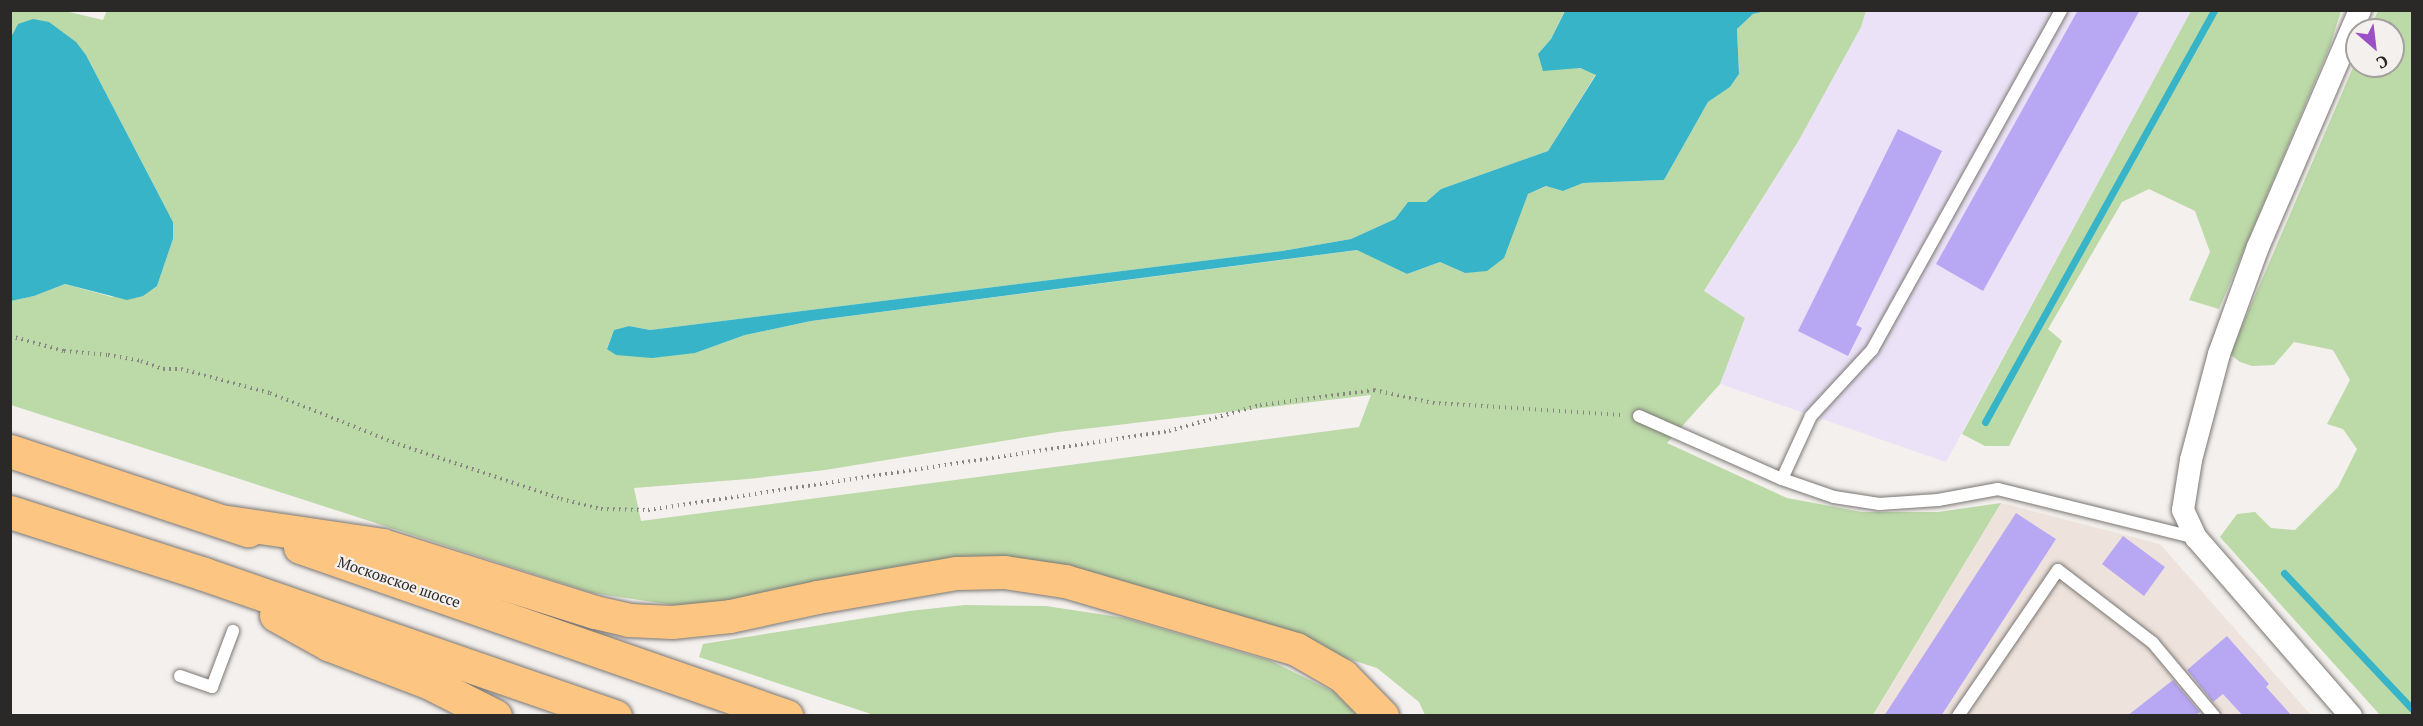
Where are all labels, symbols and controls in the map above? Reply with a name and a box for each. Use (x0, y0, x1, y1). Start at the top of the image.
north arrow (2345, 18, 2405, 78)
text: С (2373, 50, 2392, 74)
street label: Московское шоссе (335, 553, 463, 611)

